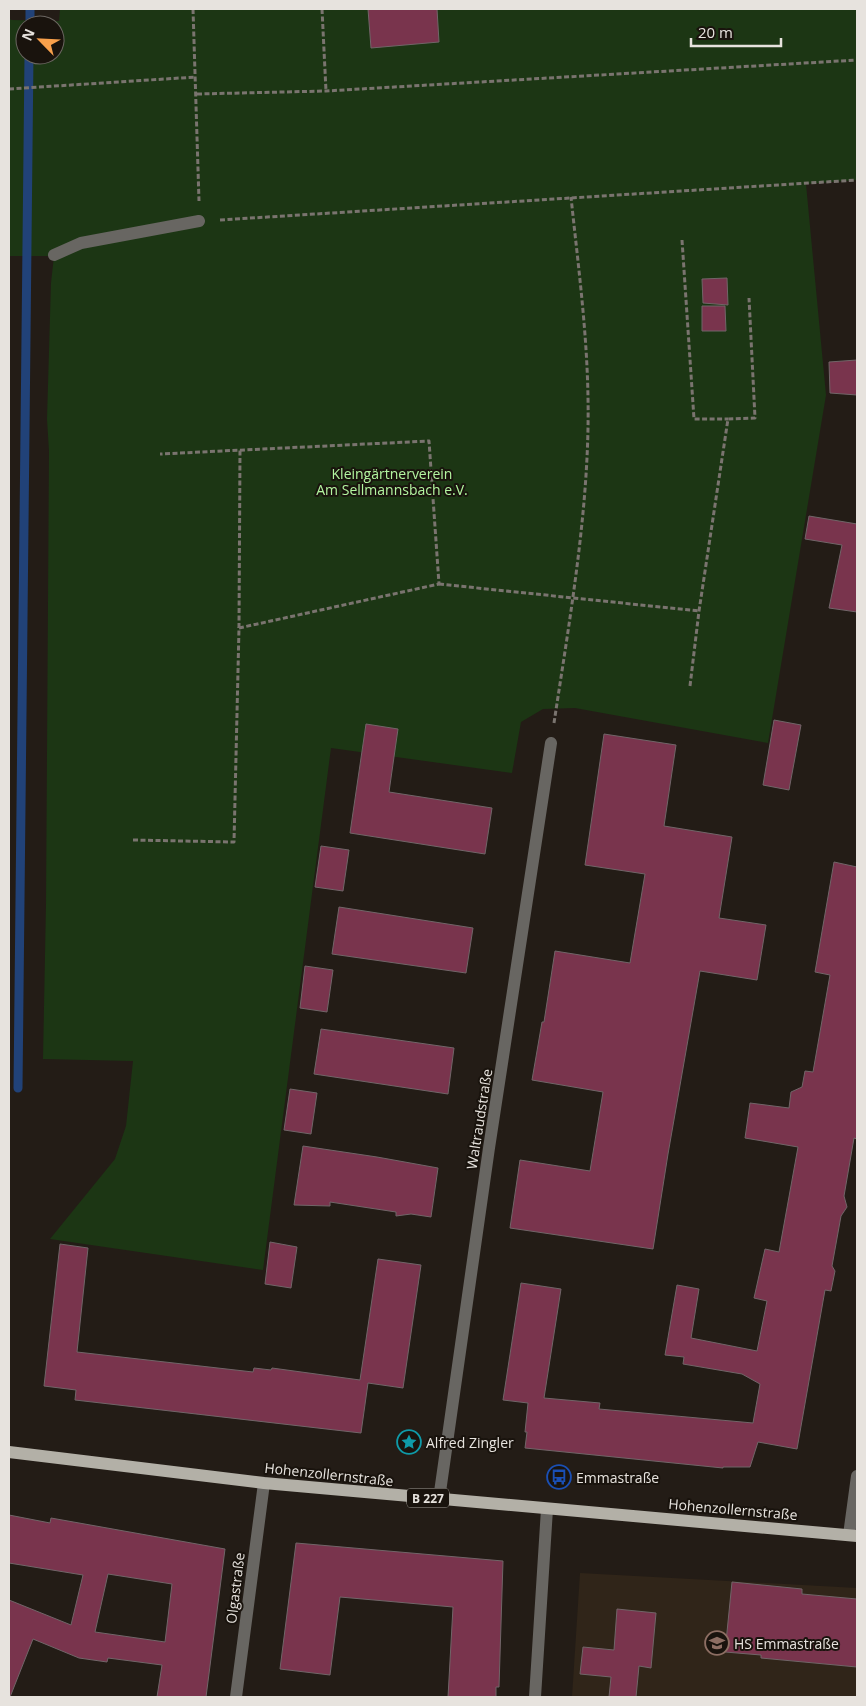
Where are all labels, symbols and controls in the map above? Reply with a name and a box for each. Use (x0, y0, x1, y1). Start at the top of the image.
north arrow (15, 15, 65, 65)
scale bar (691, 15, 781, 47)
text: 20 m (698, 22, 733, 42)
text: N (17, 25, 39, 44)
park label: Kleingärtnerverein Am Sellmannsbach e.V. (316, 464, 468, 499)
street label: Waltraudstraße (462, 1067, 496, 1171)
place icon: Alfred Zingler (396, 1429, 422, 1455)
place label: Alfred Zingler (426, 1433, 514, 1452)
street label: Hohenzollernstraße (263, 1458, 395, 1490)
bus stop icon: Emmastraße (546, 1464, 572, 1490)
place label: Emmastraße (576, 1468, 659, 1487)
road number: B 227 (407, 1489, 449, 1508)
street label: Hohenzollernstraße (668, 1494, 799, 1524)
street label: Olgastraße (221, 1551, 249, 1625)
school or university icon: HS Emmastraße (704, 1630, 730, 1656)
place label: HS Emmastraße (734, 1634, 839, 1653)

